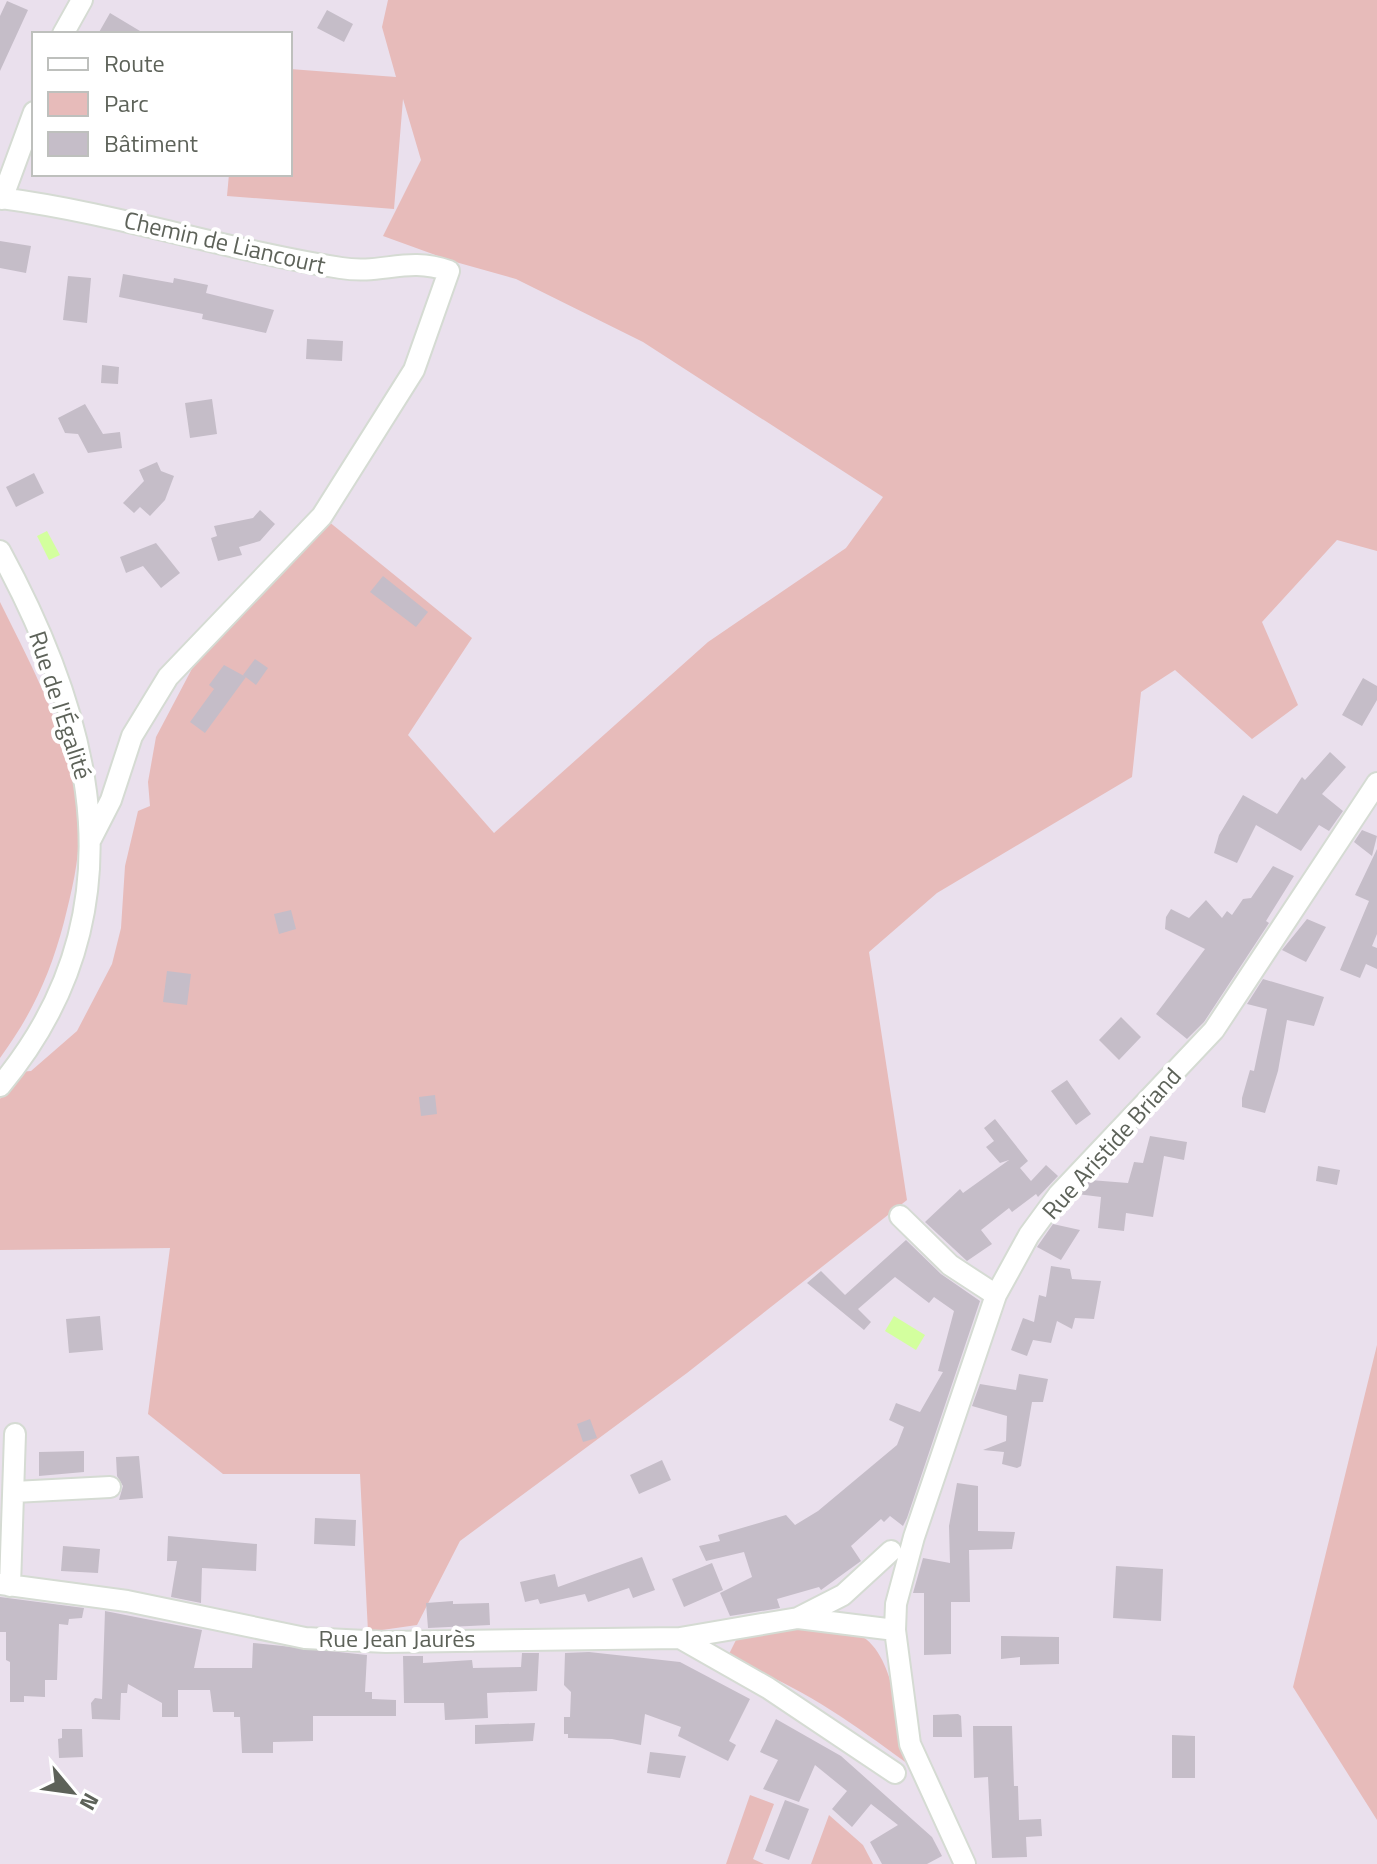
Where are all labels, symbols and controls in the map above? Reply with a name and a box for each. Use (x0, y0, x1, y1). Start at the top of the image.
legend (32, 32, 292, 176)
text: Route (104, 45, 165, 81)
text: Parc (104, 85, 149, 121)
text: Bâtiment (104, 125, 198, 161)
street label: Chemin de Liancourt (121, 201, 330, 283)
street label: Rue de l'Égalité (20, 626, 102, 784)
street label: Rue Aristide Briand (1033, 1059, 1189, 1227)
street label: Rue Jean Jaurès (318, 1620, 476, 1656)
north arrow (32, 1752, 112, 1832)
text: N (71, 1787, 108, 1817)

